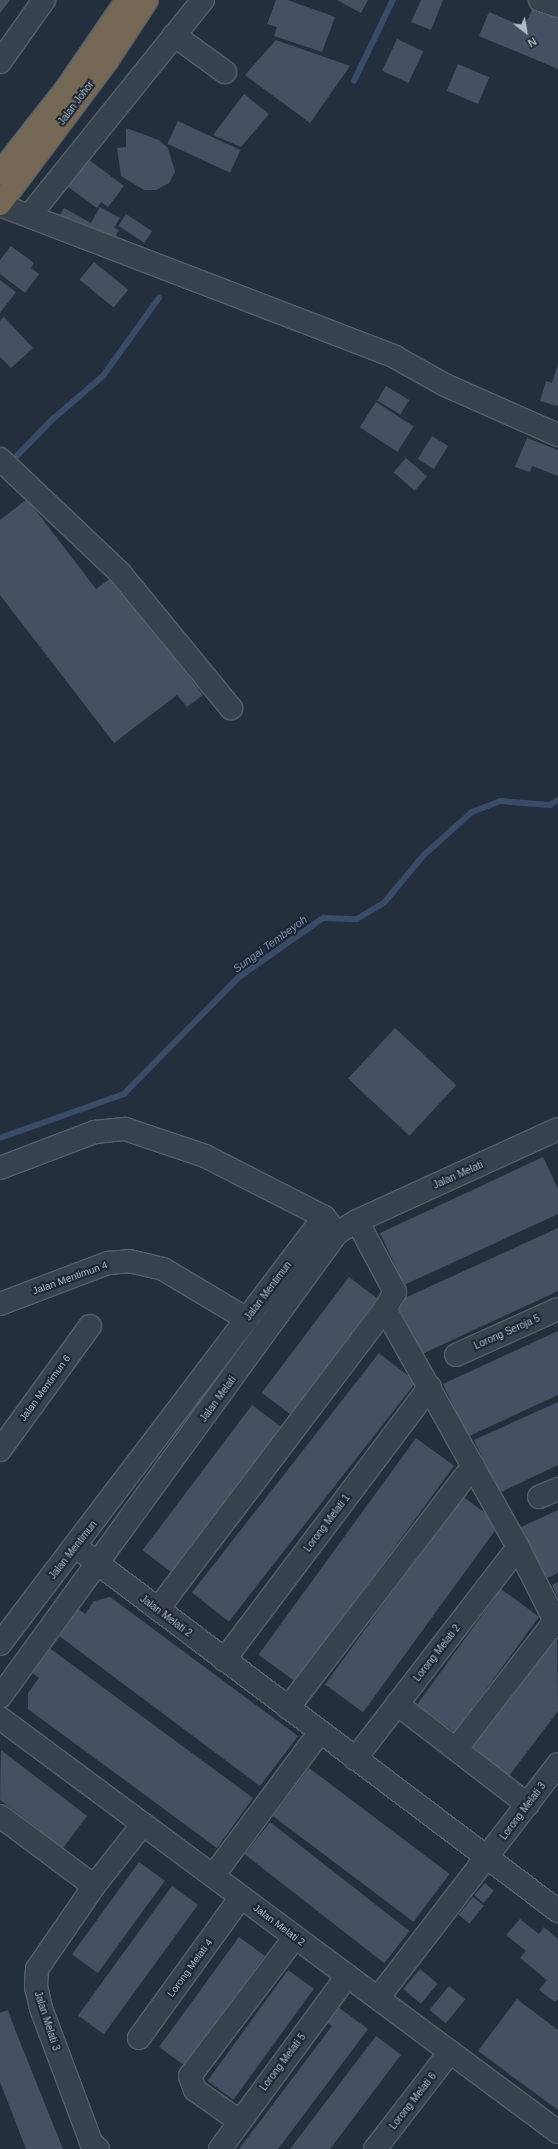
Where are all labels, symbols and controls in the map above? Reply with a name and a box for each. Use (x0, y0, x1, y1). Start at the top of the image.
north arrow (506, 12, 546, 52)
text: N (526, 35, 539, 49)
street label: Jalan Johor (56, 79, 96, 127)
water label: Sungai Tembeyoh (230, 913, 310, 975)
street label: Jalan Melati (431, 1159, 485, 1191)
street label: Jalan Mentimun 4 (31, 1259, 109, 1297)
street label: Jalan Mentimun (242, 1259, 294, 1323)
street label: Lorong Seroja 5 (472, 1312, 542, 1352)
street label: Jalan Mentimun 6 (17, 1353, 73, 1423)
street label: Jalan Melati (197, 1374, 239, 1424)
street label: Lorong Melati 1 (301, 1492, 353, 1554)
street label: Jalan Mentimun (47, 1518, 99, 1582)
street label: Jalan Melati 2 (138, 1593, 194, 1639)
street label: Lorong Melati 2 (411, 1622, 463, 1684)
street label: Lorong Melati 3 (497, 1780, 549, 1842)
street label: Jalan Melati 2 (251, 1902, 307, 1948)
street label: Lorong Melati 4 (165, 1937, 215, 1999)
street label: Jalan Melati 3 (32, 1990, 62, 2052)
street label: Lorong Melati 5 (257, 2031, 309, 2093)
street label: Lorong Melati 6 (387, 2070, 439, 2132)

